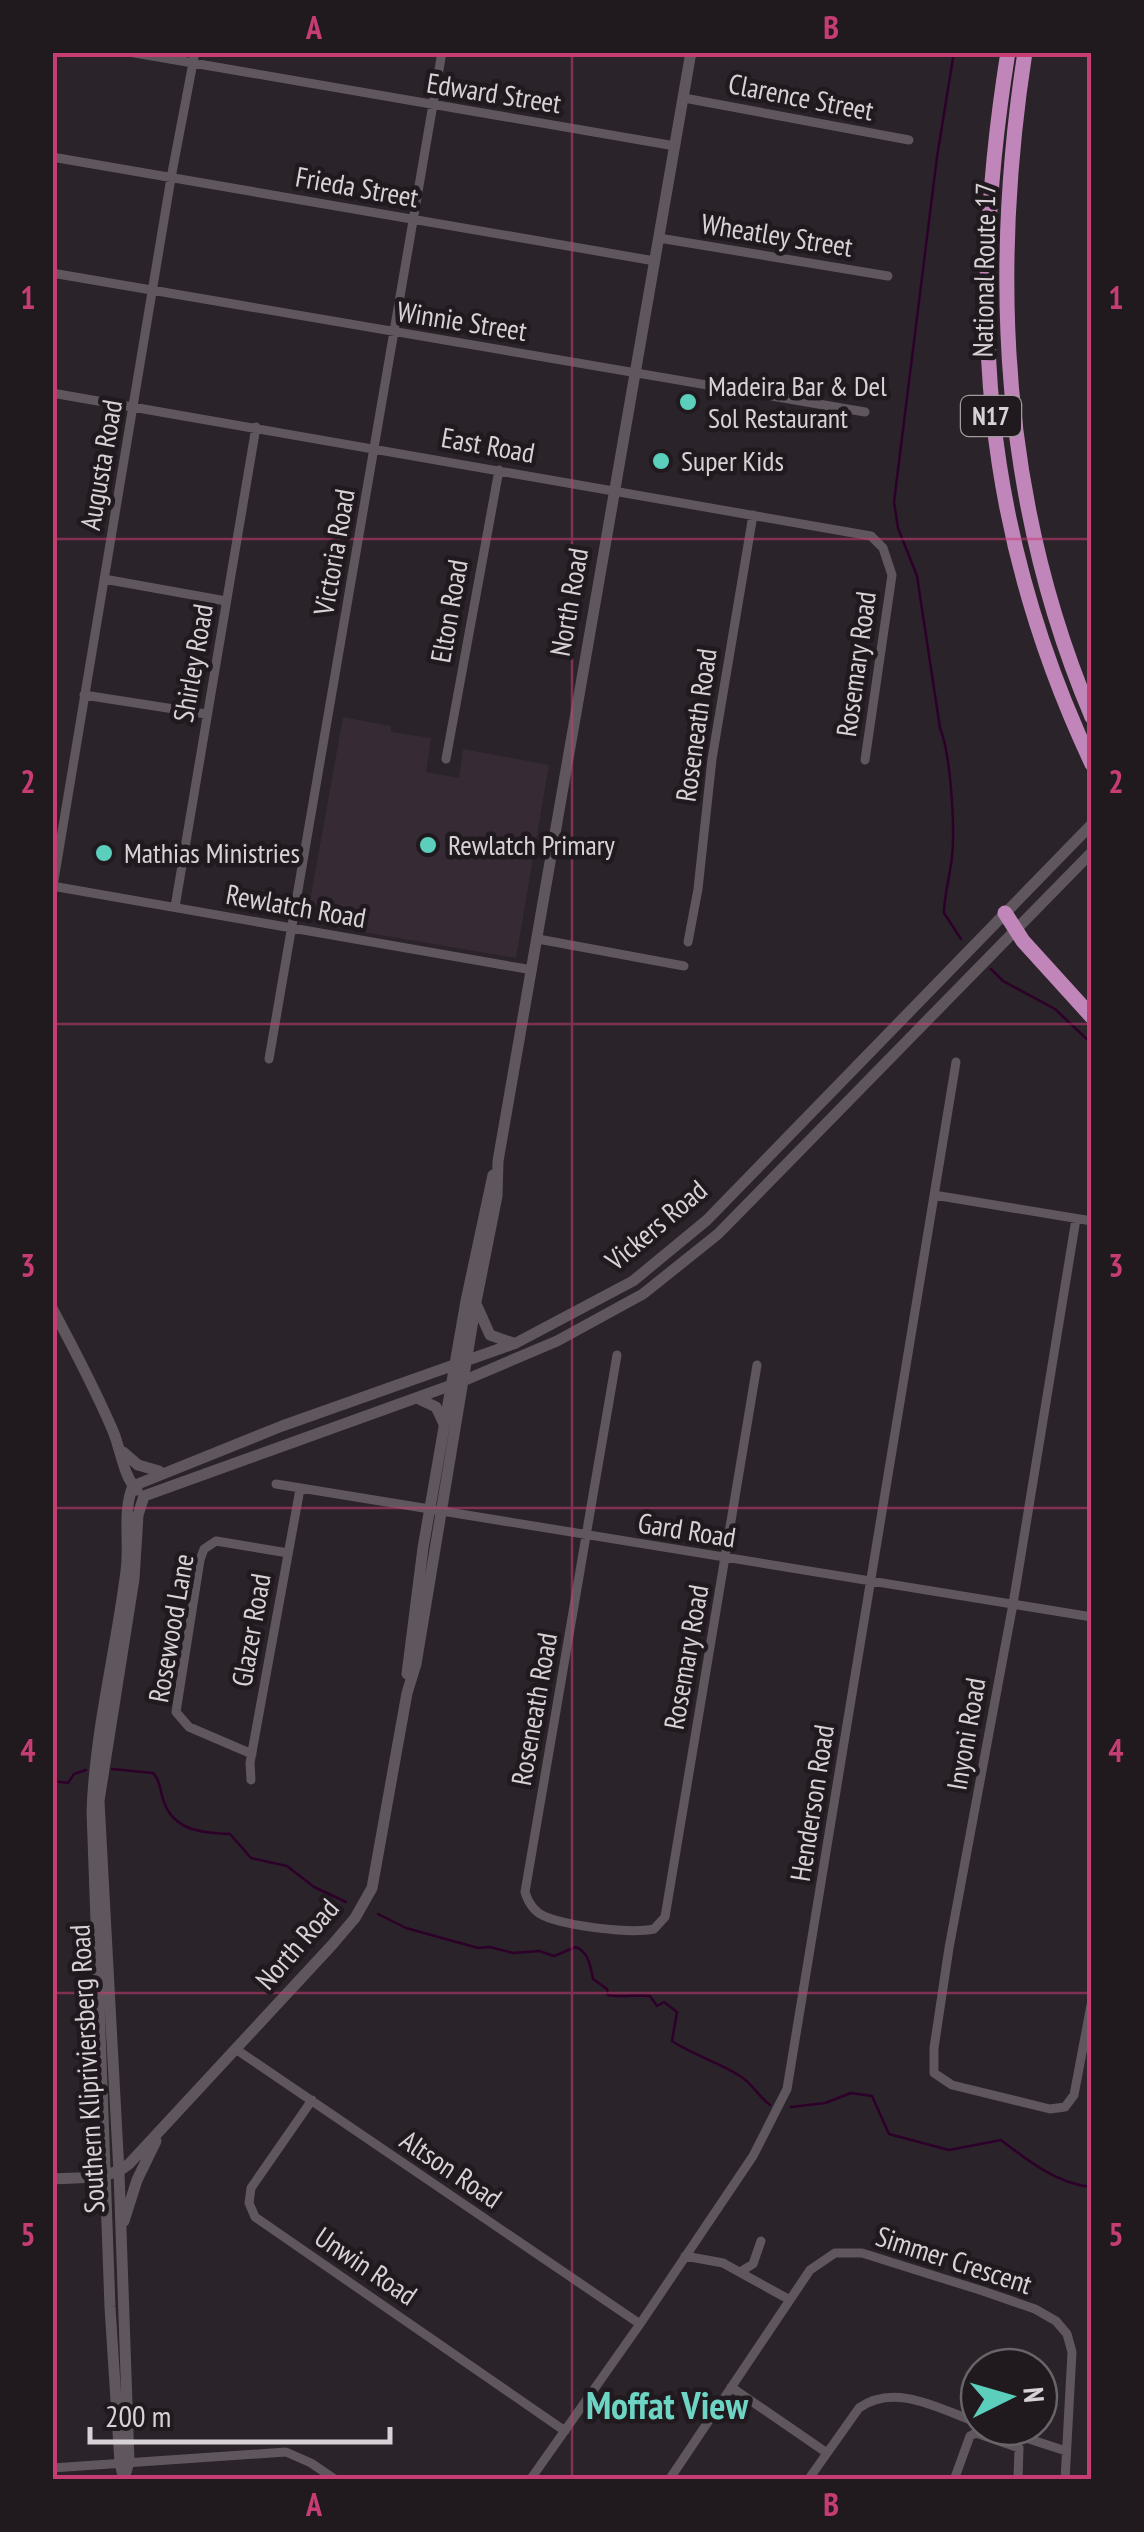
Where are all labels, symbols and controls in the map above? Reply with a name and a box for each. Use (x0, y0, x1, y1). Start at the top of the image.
text: A (305, 6, 323, 48)
text: B (823, 6, 839, 48)
street label: Edward Street (424, 64, 564, 121)
street label: Clarence Street (725, 64, 877, 129)
street label: Frieda Street (293, 158, 422, 216)
street label: National Route 17 (963, 182, 1004, 358)
street label: Wheatley Street (699, 204, 856, 265)
text: 1 (20, 276, 36, 318)
text: 1 (1108, 276, 1124, 318)
street label: Winnie Street (394, 292, 530, 349)
place label: Madeira Bar & Del Sol Restaurant (708, 367, 887, 436)
marker: Madeira Bar & Del Sol Restaurant (677, 391, 699, 413)
road number: N17 (961, 396, 1021, 436)
street label: Augusta Road (71, 397, 130, 533)
street label: East Road (439, 418, 538, 471)
place label: Super Kids (681, 442, 784, 479)
marker: Super Kids (650, 450, 672, 472)
street label: Victoria Road (304, 486, 363, 619)
street label: North Road (541, 545, 596, 659)
street label: Elton Road (421, 556, 476, 665)
street label: Rosemary Road (827, 589, 884, 739)
street label: Shirley Road (164, 601, 221, 725)
street label: Roseneath Road (666, 646, 725, 804)
text: 2 (20, 760, 36, 802)
text: 2 (1108, 760, 1124, 802)
place label: Rewlatch Primary (448, 826, 615, 863)
place label: Mathias Ministries (124, 834, 300, 871)
marker: Rewlatch Primary (417, 834, 439, 856)
marker: Mathias Ministries (93, 842, 115, 864)
street label: Rewlatch Road (223, 875, 369, 936)
street label: Vickers Road (596, 1171, 714, 1279)
text: 3 (20, 1244, 36, 1286)
text: 3 (1108, 1244, 1124, 1286)
street label: Gard Road (636, 1504, 739, 1555)
street label: Rosewood Lane (139, 1551, 202, 1705)
street label: Glazer Road (222, 1570, 279, 1689)
street label: Rosemary Road (655, 1582, 716, 1732)
street label: Roseneath Road (502, 1630, 565, 1788)
street label: Inyoni Road (937, 1675, 994, 1793)
street label: Henderson Road (781, 1722, 842, 1884)
text: 4 (20, 1729, 36, 1771)
text: 4 (1108, 1729, 1124, 1771)
street label: North Road (247, 1890, 346, 1997)
street label: Southern Klipriviersberg Road (60, 1924, 113, 2214)
street label: Altson Road (393, 2121, 509, 2216)
text: 5 (20, 2213, 36, 2255)
text: 5 (1108, 2213, 1124, 2255)
street label: Simmer Crescent (871, 2217, 1037, 2302)
street label: Unwin Road (308, 2218, 424, 2313)
north arrow (959, 2347, 1059, 2447)
district label: Moffat View (586, 2380, 748, 2429)
scale bar (90, 2382, 390, 2444)
text: N (1015, 2386, 1053, 2404)
text: 200 m (105, 2396, 171, 2435)
text: A (305, 2483, 323, 2525)
text: B (823, 2483, 839, 2525)

